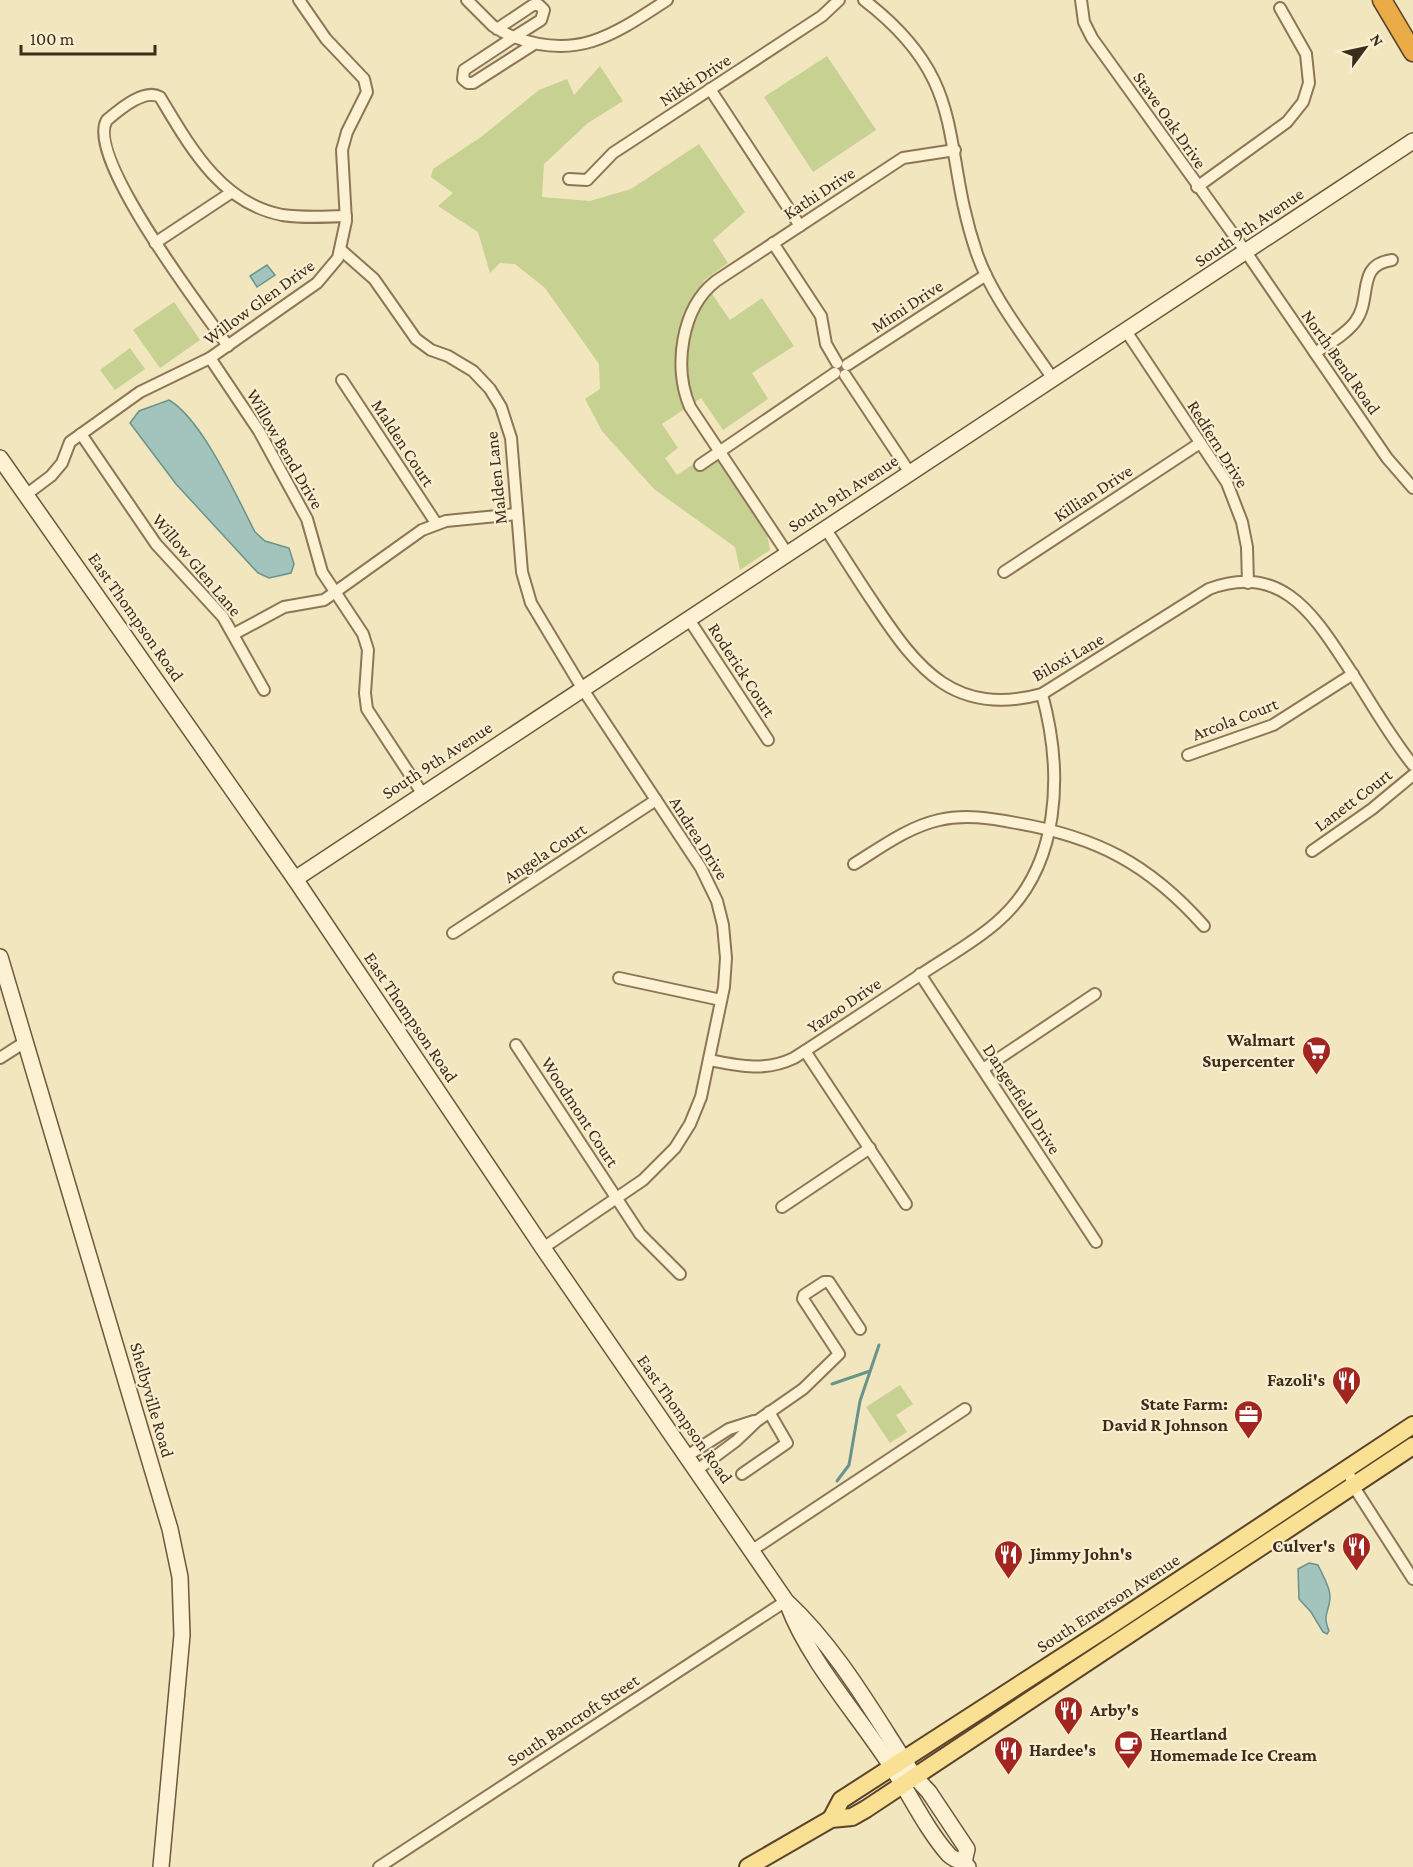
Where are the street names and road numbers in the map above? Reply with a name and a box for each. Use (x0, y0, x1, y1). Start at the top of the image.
street label: Nikki Drive (656, 50, 734, 110)
street label: Stave Oak Drive (1129, 68, 1211, 172)
street label: Kathi Drive (779, 162, 859, 224)
street label: South 9th Avenue (1191, 183, 1307, 271)
street label: Willow Glen Drive (200, 255, 318, 349)
street label: Mimi Drive (867, 275, 947, 337)
street label: North Bend Road (1298, 306, 1385, 418)
street label: Willow Bend Drive (243, 385, 328, 513)
street label: Malden Court (367, 396, 439, 491)
street label: Redfern Drive (1183, 397, 1253, 491)
street label: Malden Lane (481, 430, 511, 525)
street label: South 9th Avenue (784, 450, 902, 536)
street label: Killian Drive (1050, 460, 1136, 526)
street label: Willow Glen Lane (148, 510, 246, 620)
street label: East Thompson Road (84, 549, 188, 686)
street label: Roderick Court (704, 619, 780, 722)
street label: Biloxi Lane (1029, 628, 1107, 686)
street label: Arcola Court (1189, 693, 1282, 745)
street label: South 9th Avenue (378, 717, 496, 803)
street label: Lanett Court (1310, 764, 1396, 836)
street label: Andrea Drive (666, 793, 732, 883)
street label: Angela Court (500, 818, 591, 887)
street label: East Thompson Road (360, 948, 462, 1086)
street label: Yazoo Drive (803, 973, 885, 1037)
street label: Dangerfield Drive (979, 1040, 1065, 1158)
street label: Woodmont Court (537, 1053, 623, 1172)
street label: Shelbyville Road (126, 1340, 178, 1460)
street label: East Thompson Road (633, 1351, 737, 1488)
street label: South Emerson Avenue (1033, 1549, 1183, 1657)
street label: South Bancroft Street (503, 1669, 643, 1770)

